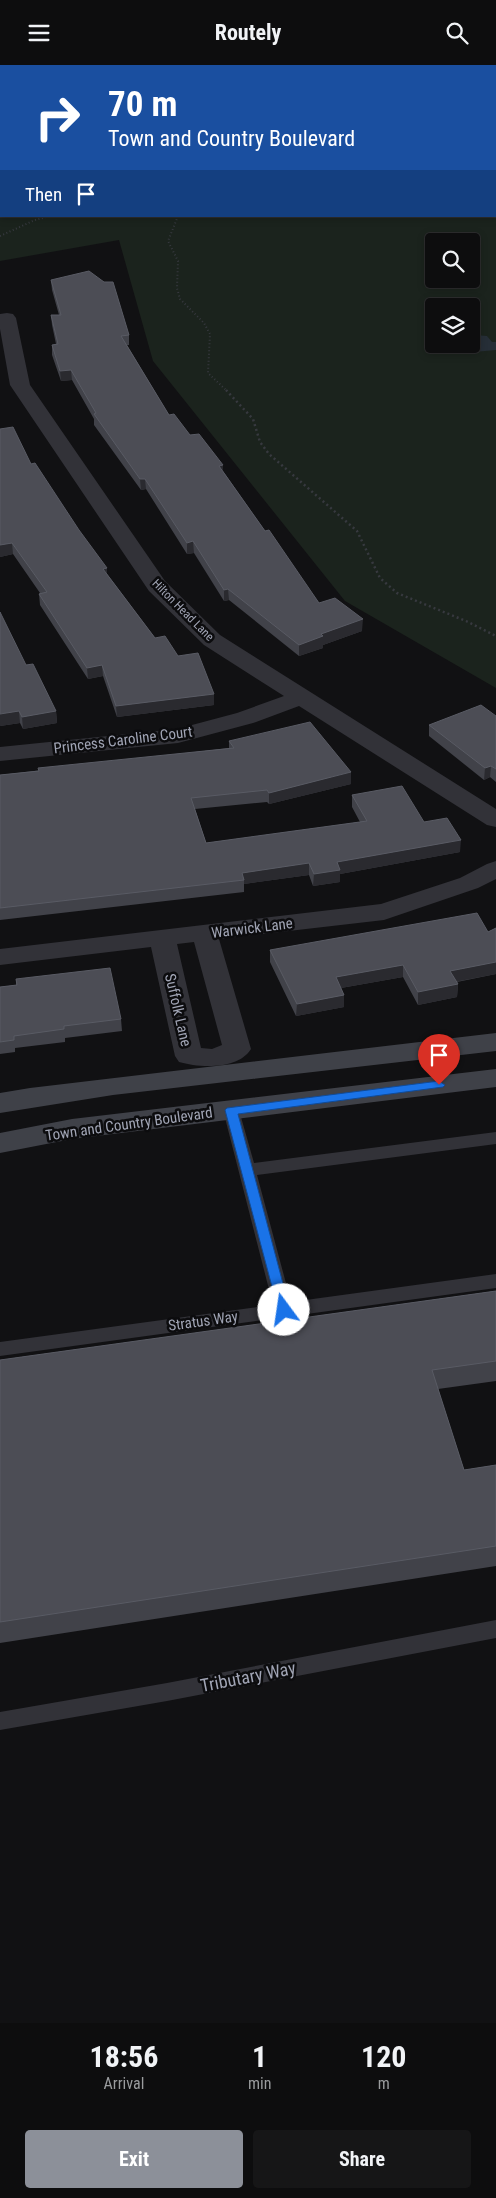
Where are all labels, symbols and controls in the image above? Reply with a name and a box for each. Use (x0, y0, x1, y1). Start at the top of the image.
icon: menu (25, 19, 53, 47)
icon: search (443, 19, 471, 47)
text: Routely (215, 20, 281, 45)
text: 70 m (108, 84, 177, 125)
icon: right (25, 85, 90, 150)
text: Town and Country Boulevard (108, 126, 355, 151)
icon: arrive (72, 180, 100, 208)
text: Then (25, 183, 62, 206)
map controls (425, 233, 480, 353)
button: search (425, 233, 480, 288)
button: layers (425, 298, 480, 353)
street label: Hilton Head Lane (149, 576, 217, 644)
street label: Princess Caroline Court (53, 723, 193, 757)
street label: Warwick Lane (210, 914, 294, 942)
street label: Suffolk Lane (161, 972, 195, 1048)
pin (418, 1034, 460, 1085)
icon: arrive (425, 1041, 453, 1069)
street label: Town and Country Boulevard (44, 1103, 214, 1145)
position arrow (257, 1283, 309, 1335)
street label: Stratus Way (167, 1307, 239, 1335)
street label: Tributary Way (199, 1657, 298, 1696)
text: 18:56 (90, 2039, 158, 2074)
text: 1 (252, 2039, 267, 2074)
text: 120 (361, 2039, 406, 2074)
text: Arrival (104, 2074, 144, 2093)
text: min (248, 2074, 271, 2093)
text: m (378, 2074, 390, 2093)
button: Exit (25, 2130, 243, 2188)
button: Share (253, 2130, 471, 2188)

